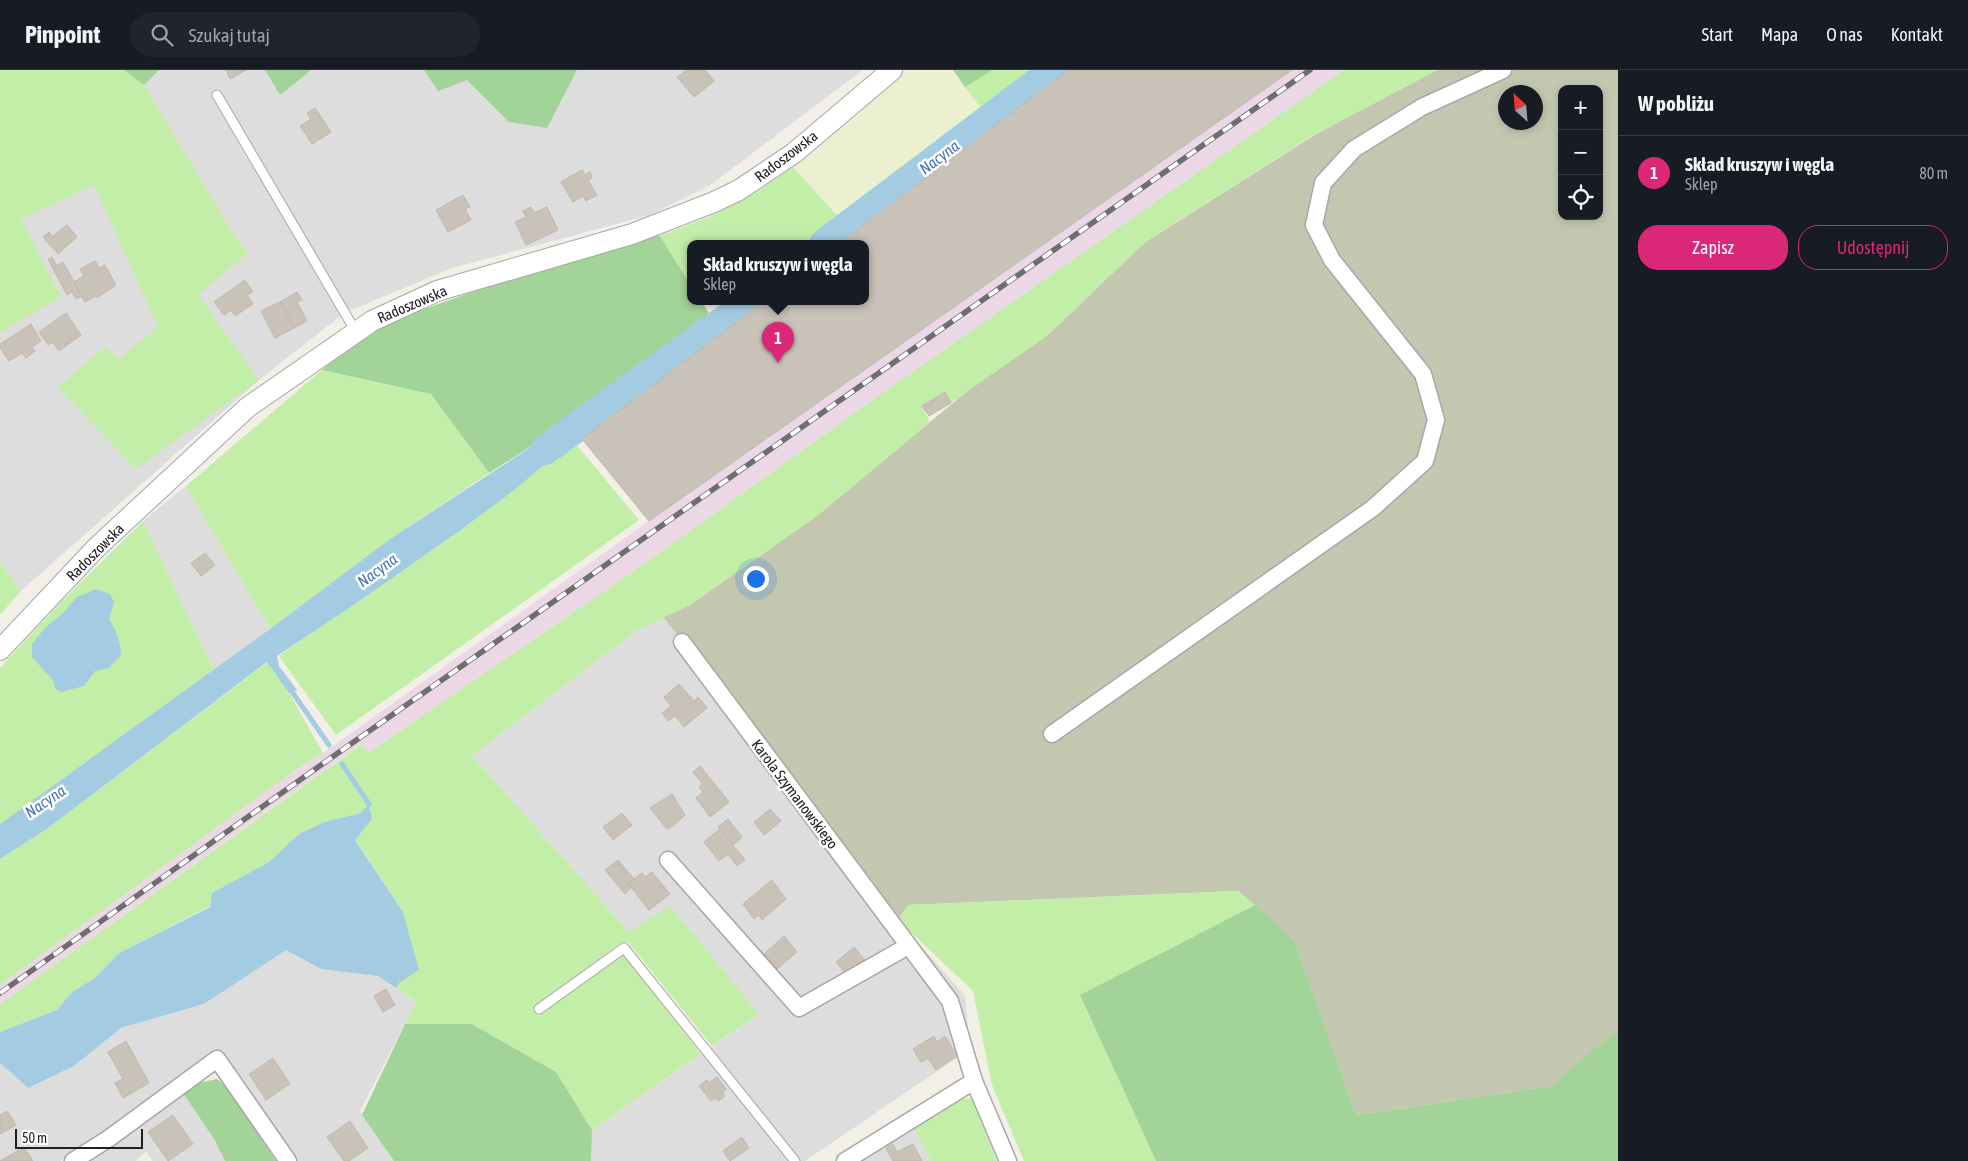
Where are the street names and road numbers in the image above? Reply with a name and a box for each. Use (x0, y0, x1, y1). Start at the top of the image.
street label: Radoszowska (751, 127, 821, 185)
street label: Radoszowska (375, 282, 449, 326)
street label: Radoszowska (63, 520, 127, 584)
street label: Karola Szymanowskiego (748, 736, 842, 852)

